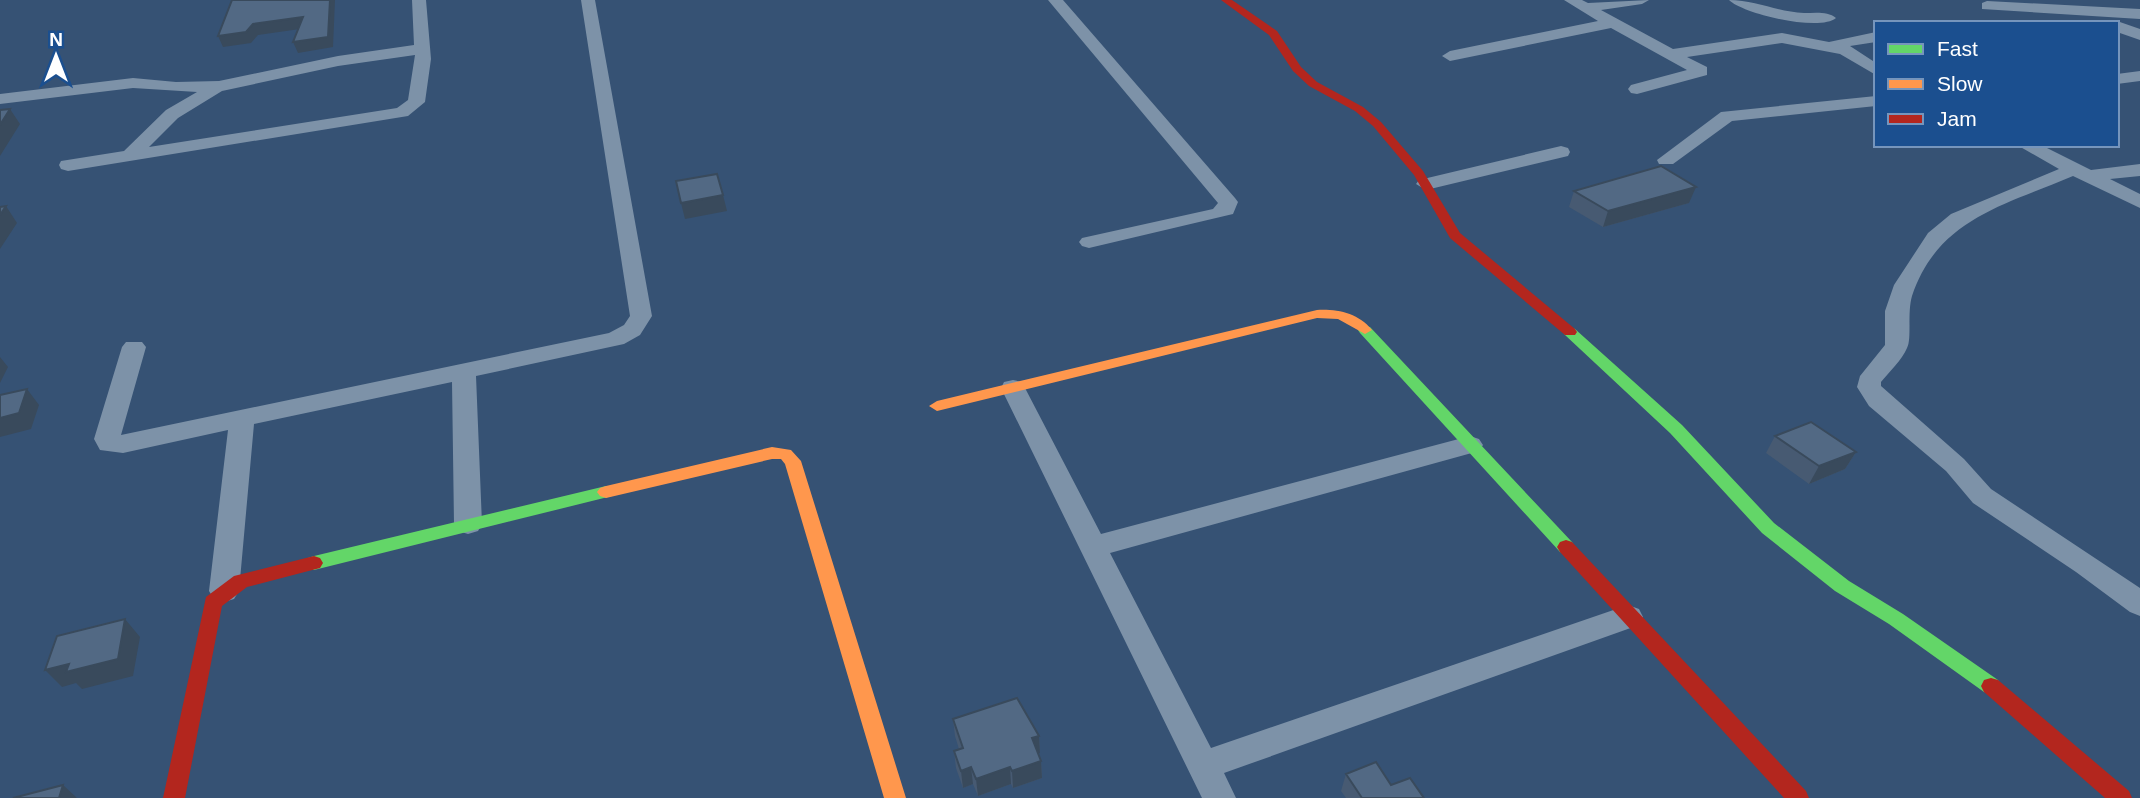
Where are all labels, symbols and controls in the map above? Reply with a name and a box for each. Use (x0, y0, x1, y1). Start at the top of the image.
north arrow (21, 21, 91, 91)
legend (1874, 21, 2119, 147)
text: N (49, 29, 63, 50)
text: Fast (1937, 37, 1978, 60)
text: Slow (1937, 72, 1983, 95)
text: Jam (1937, 107, 1977, 130)

